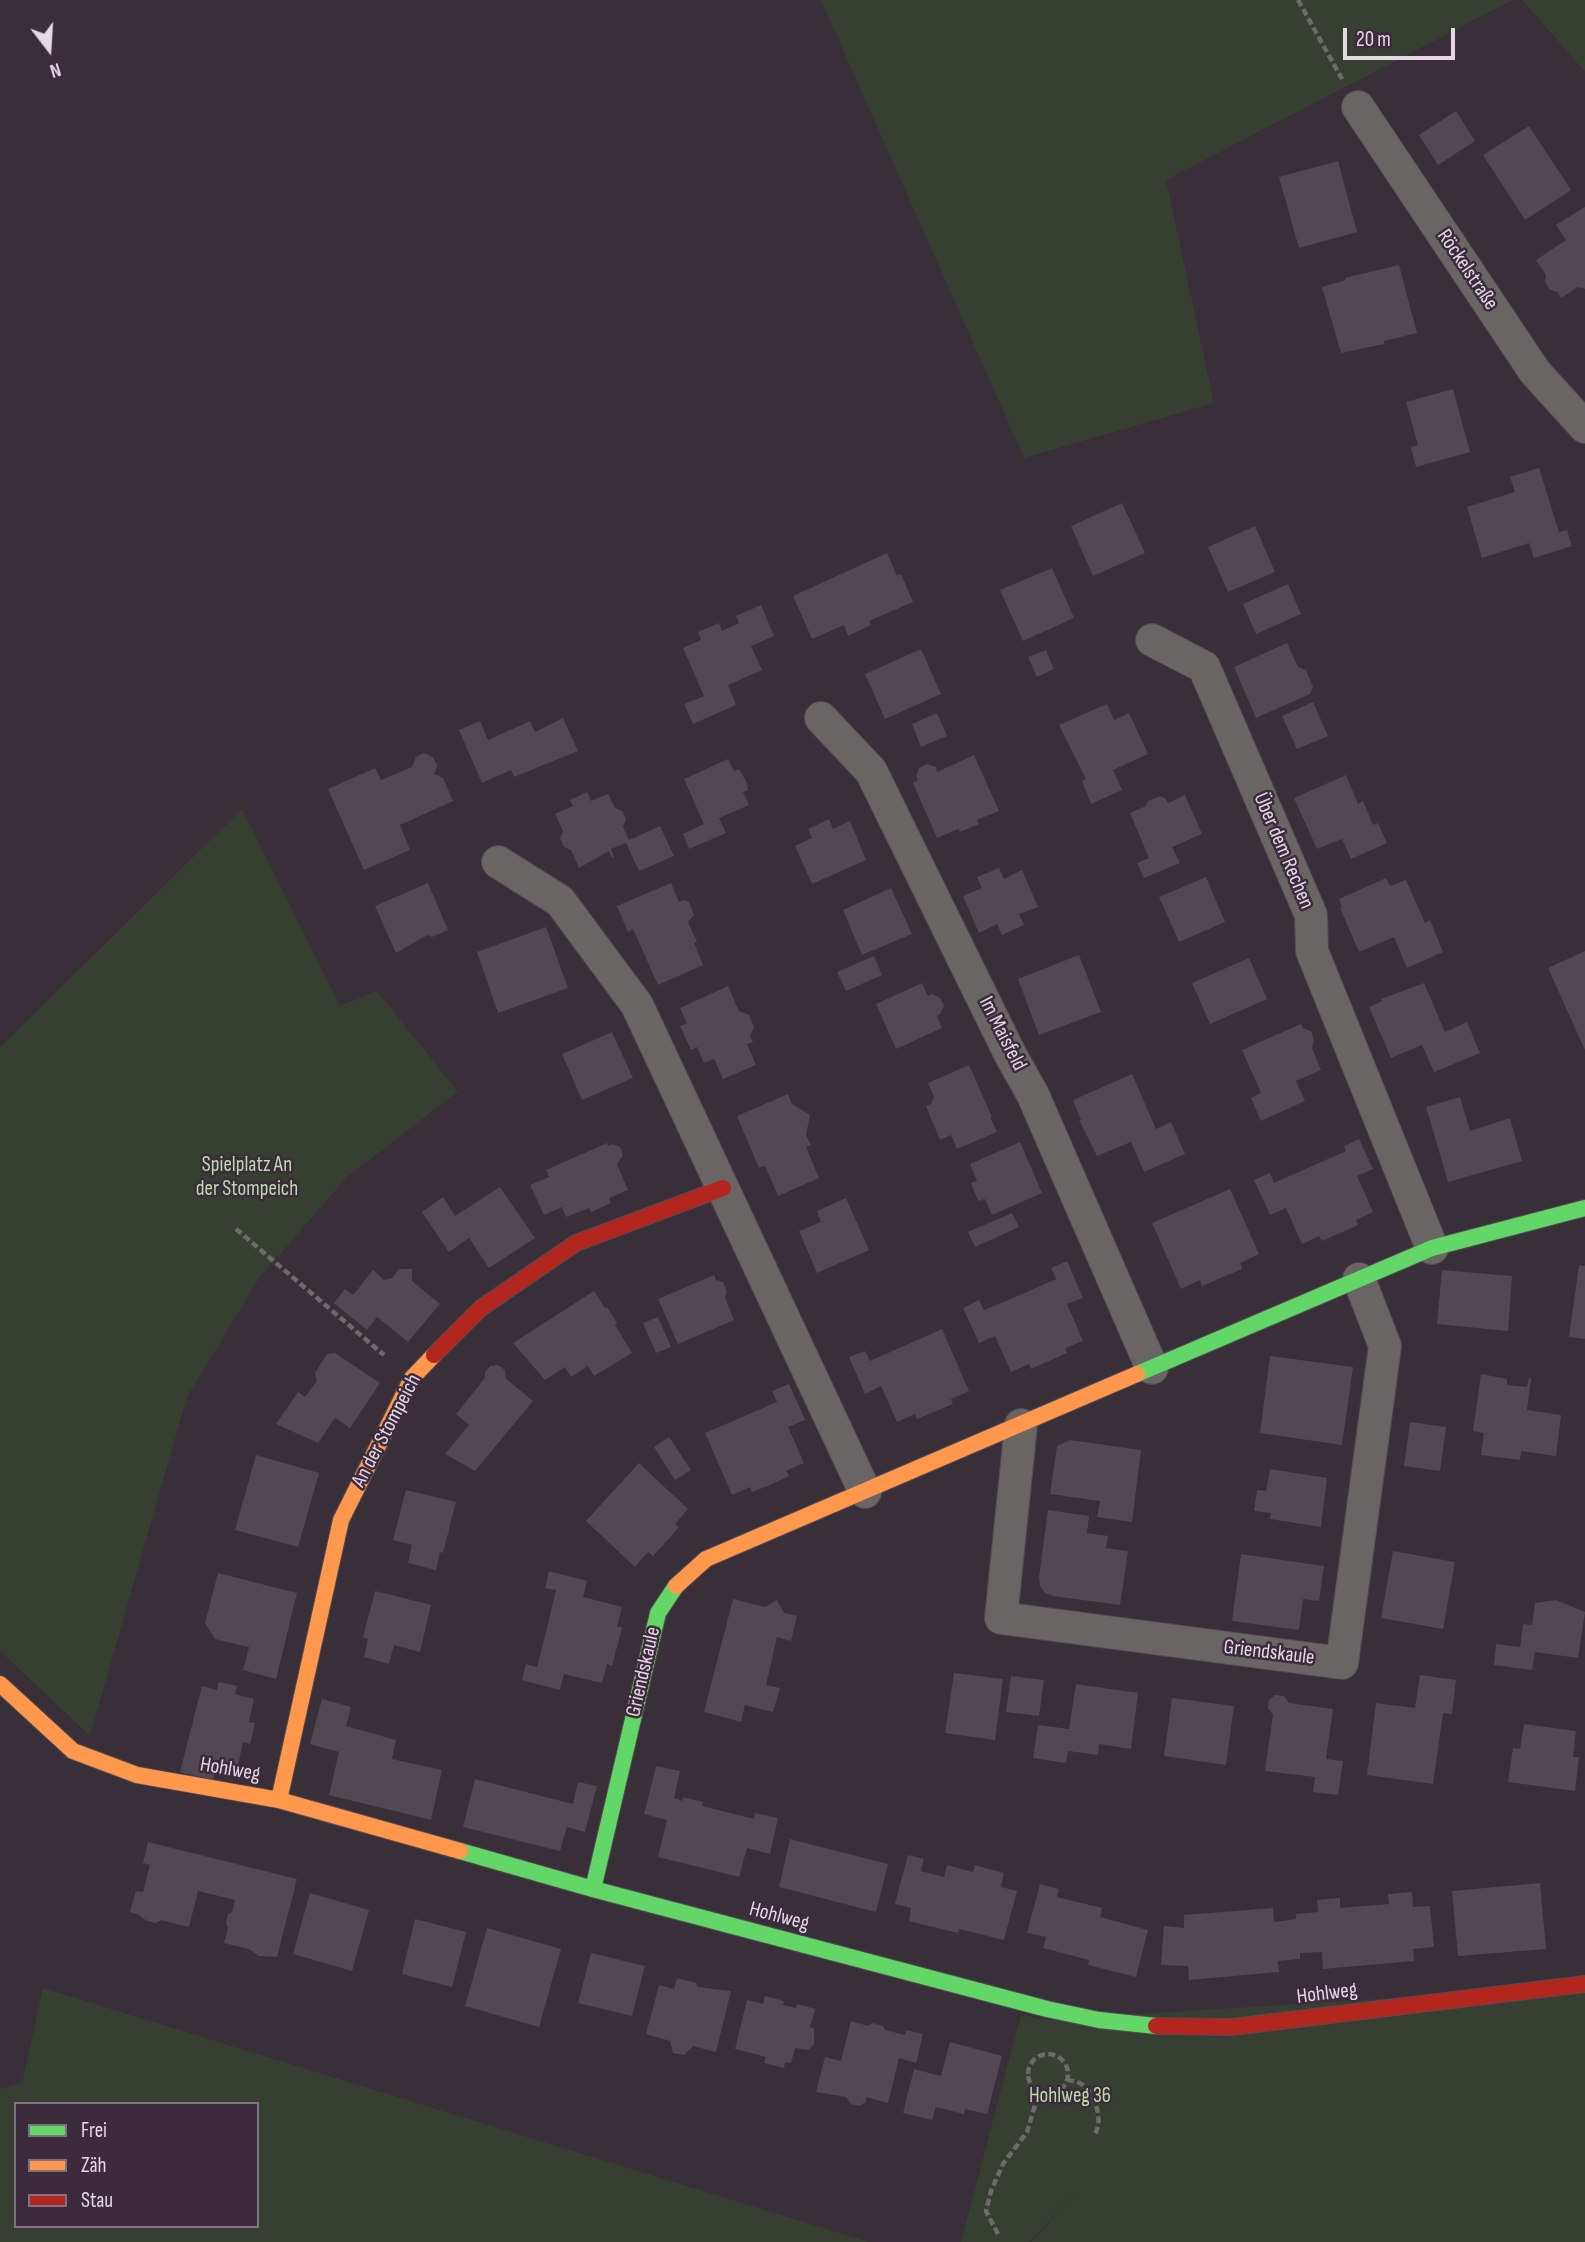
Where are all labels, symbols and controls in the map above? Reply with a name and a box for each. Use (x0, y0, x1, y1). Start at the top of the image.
north arrow (14, 14, 84, 84)
scale bar (1347, 14, 1459, 58)
text: 20 m (1356, 27, 1391, 52)
text: N (47, 57, 64, 82)
street label: Röckelstraße (1431, 225, 1503, 315)
street label: Über dem Rechen (1247, 789, 1319, 913)
street label: Im Maisfeld (973, 993, 1031, 1075)
park label: Spielplatz An der Stompeich (196, 1153, 298, 1203)
street label: An der Stompeich (347, 1370, 427, 1492)
street label: Griendskaule (621, 1625, 667, 1719)
street label: Griendskaule (1222, 1635, 1316, 1671)
street label: Hohlweg (198, 1752, 262, 1788)
street label: Hohlweg (746, 1897, 812, 1937)
street label: Hohlweg (1295, 1978, 1359, 2010)
park label: Hohlweg 36 (1029, 2084, 1111, 2110)
legend (14, 2102, 259, 2228)
text: Frei (81, 2118, 107, 2143)
text: Zäh (81, 2153, 107, 2178)
text: Stau (81, 2188, 113, 2213)

